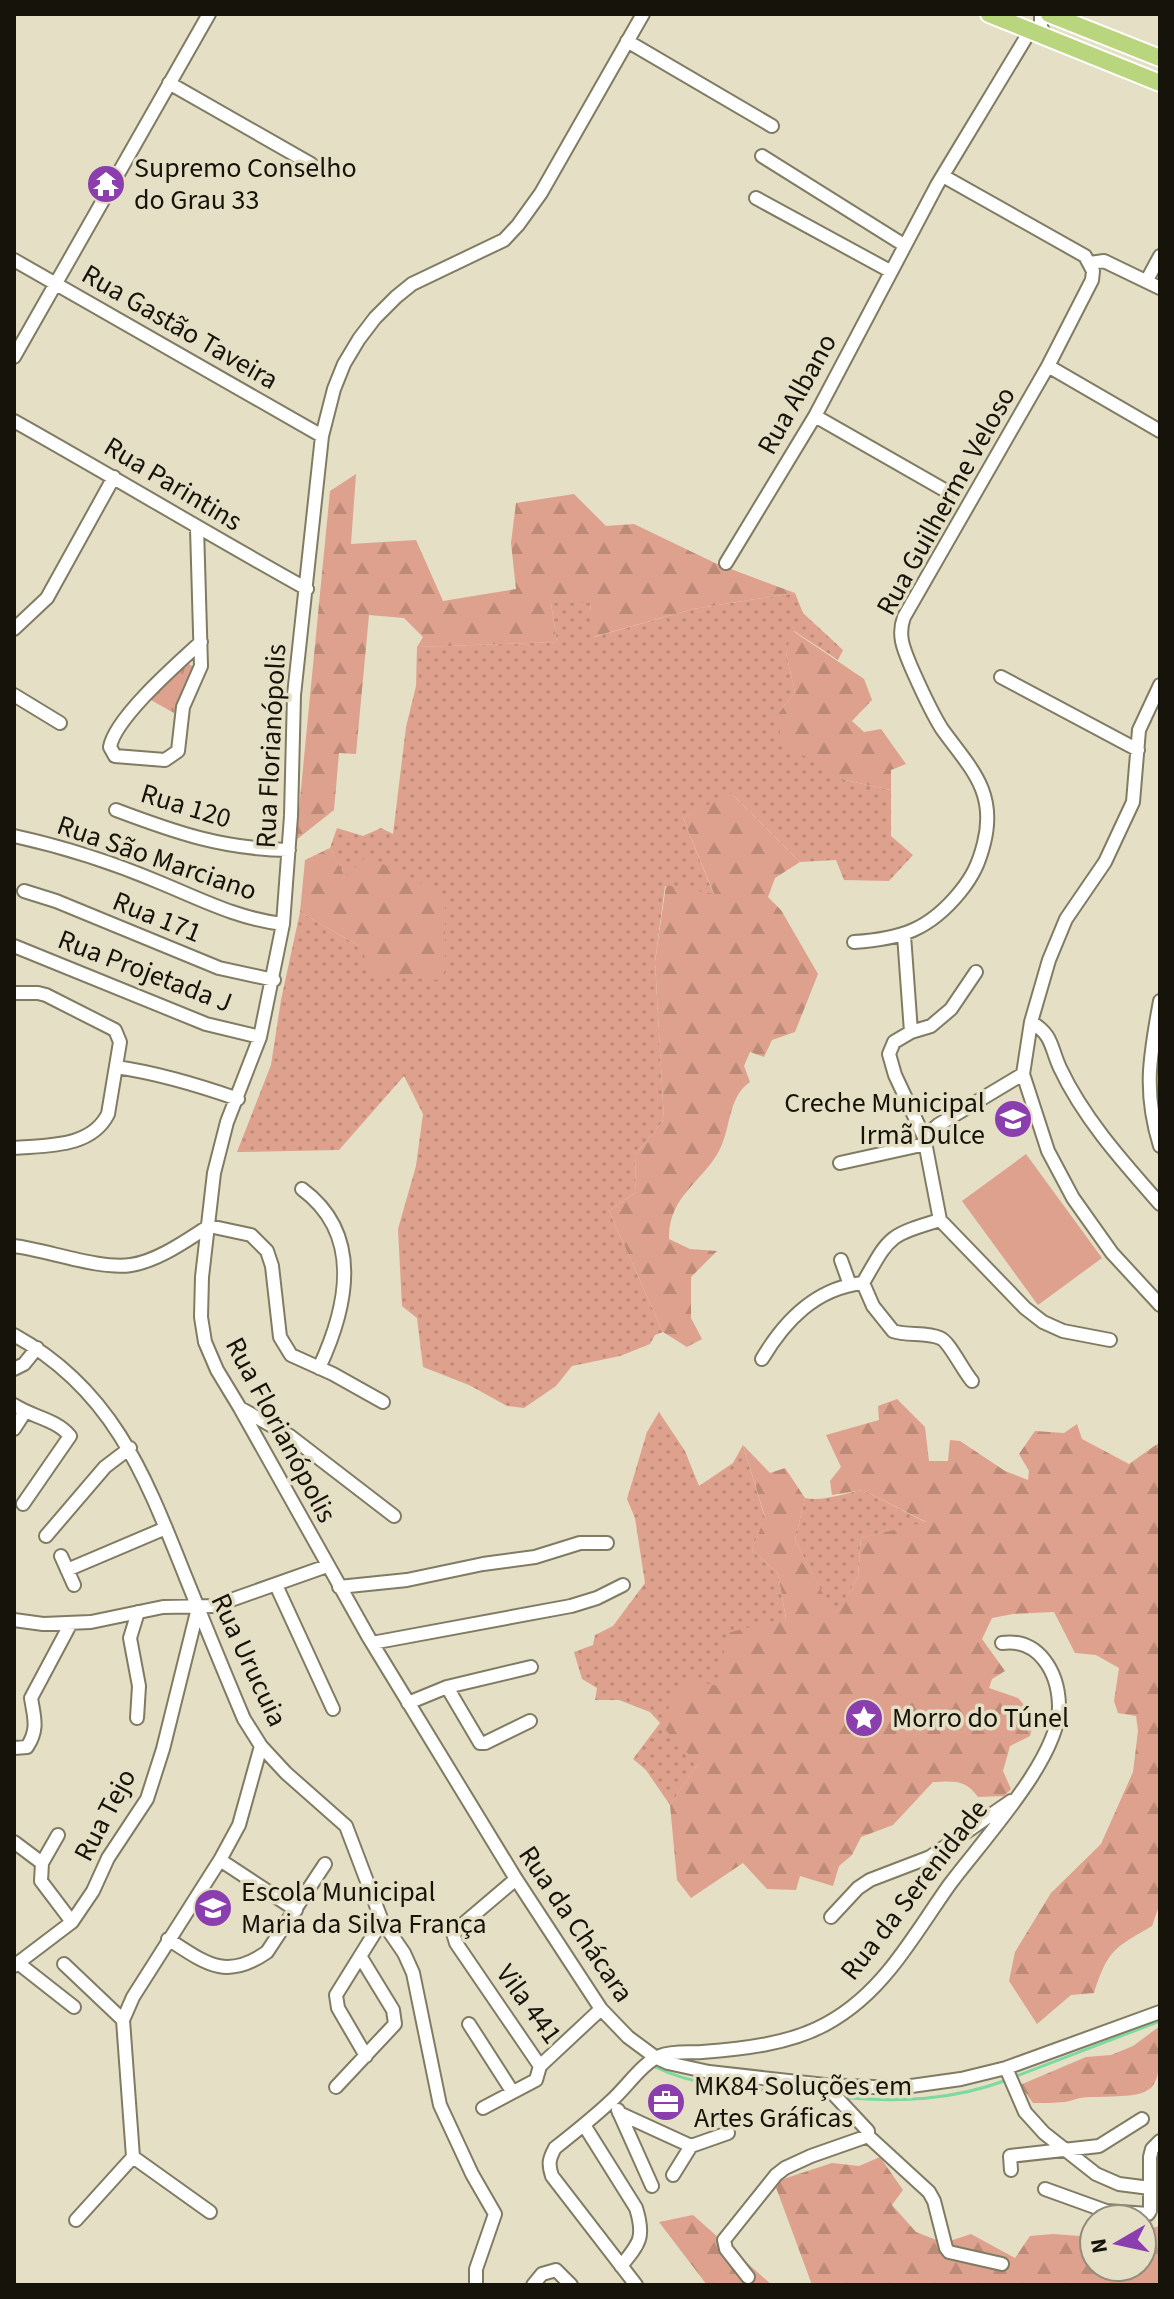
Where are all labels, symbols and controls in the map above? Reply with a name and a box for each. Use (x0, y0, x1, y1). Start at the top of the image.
place label: Supremo Conselho do Grau 33 (134, 148, 357, 220)
temple icon: Supremo Conselho do Grau 33 (85, 163, 127, 205)
street label: Rua Gastão Taveira (74, 254, 286, 400)
street label: Rua Albano (747, 326, 847, 462)
street label: Rua Guilherme Veloso (866, 379, 1026, 623)
street label: Rua Parintins (96, 427, 250, 541)
street label: Rua Florianópolis (246, 643, 296, 849)
street label: Rua 120 (136, 773, 236, 839)
street label: Rua São Marciano (52, 805, 262, 911)
street label: Rua 171 (107, 881, 207, 953)
street label: Rua Projetada J (52, 919, 238, 1023)
place label: Creche Municipal Irmã Dulce (784, 1083, 985, 1155)
school or university icon: Creche Municipal Irmã Dulce (992, 1098, 1034, 1140)
street label: Rua Florianópolis (215, 1330, 347, 1530)
street label: Rua Urucuia (201, 1587, 297, 1733)
place icon: Morro do Túnel (843, 1697, 885, 1739)
place label: Morro do Túnel (892, 1698, 1069, 1738)
street label: Rua Tejo (64, 1761, 146, 1869)
street label: Rua da Serenidade (831, 1791, 997, 1989)
street label: Rua da Chácara (509, 1838, 643, 2010)
place label: Escola Municipal Maria da Silva França (241, 1872, 487, 1944)
school or university icon: Escola Municipal Maria da Silva França (192, 1887, 234, 1929)
street label: Vila 441 (486, 1956, 572, 2052)
place label: MK84 Soluções em Artes Gráficas (694, 2066, 912, 2138)
office icon: MK84 Soluções em Artes Gráficas (645, 2081, 687, 2123)
north arrow (1078, 2203, 1158, 2283)
text: N (1082, 2236, 1116, 2256)

